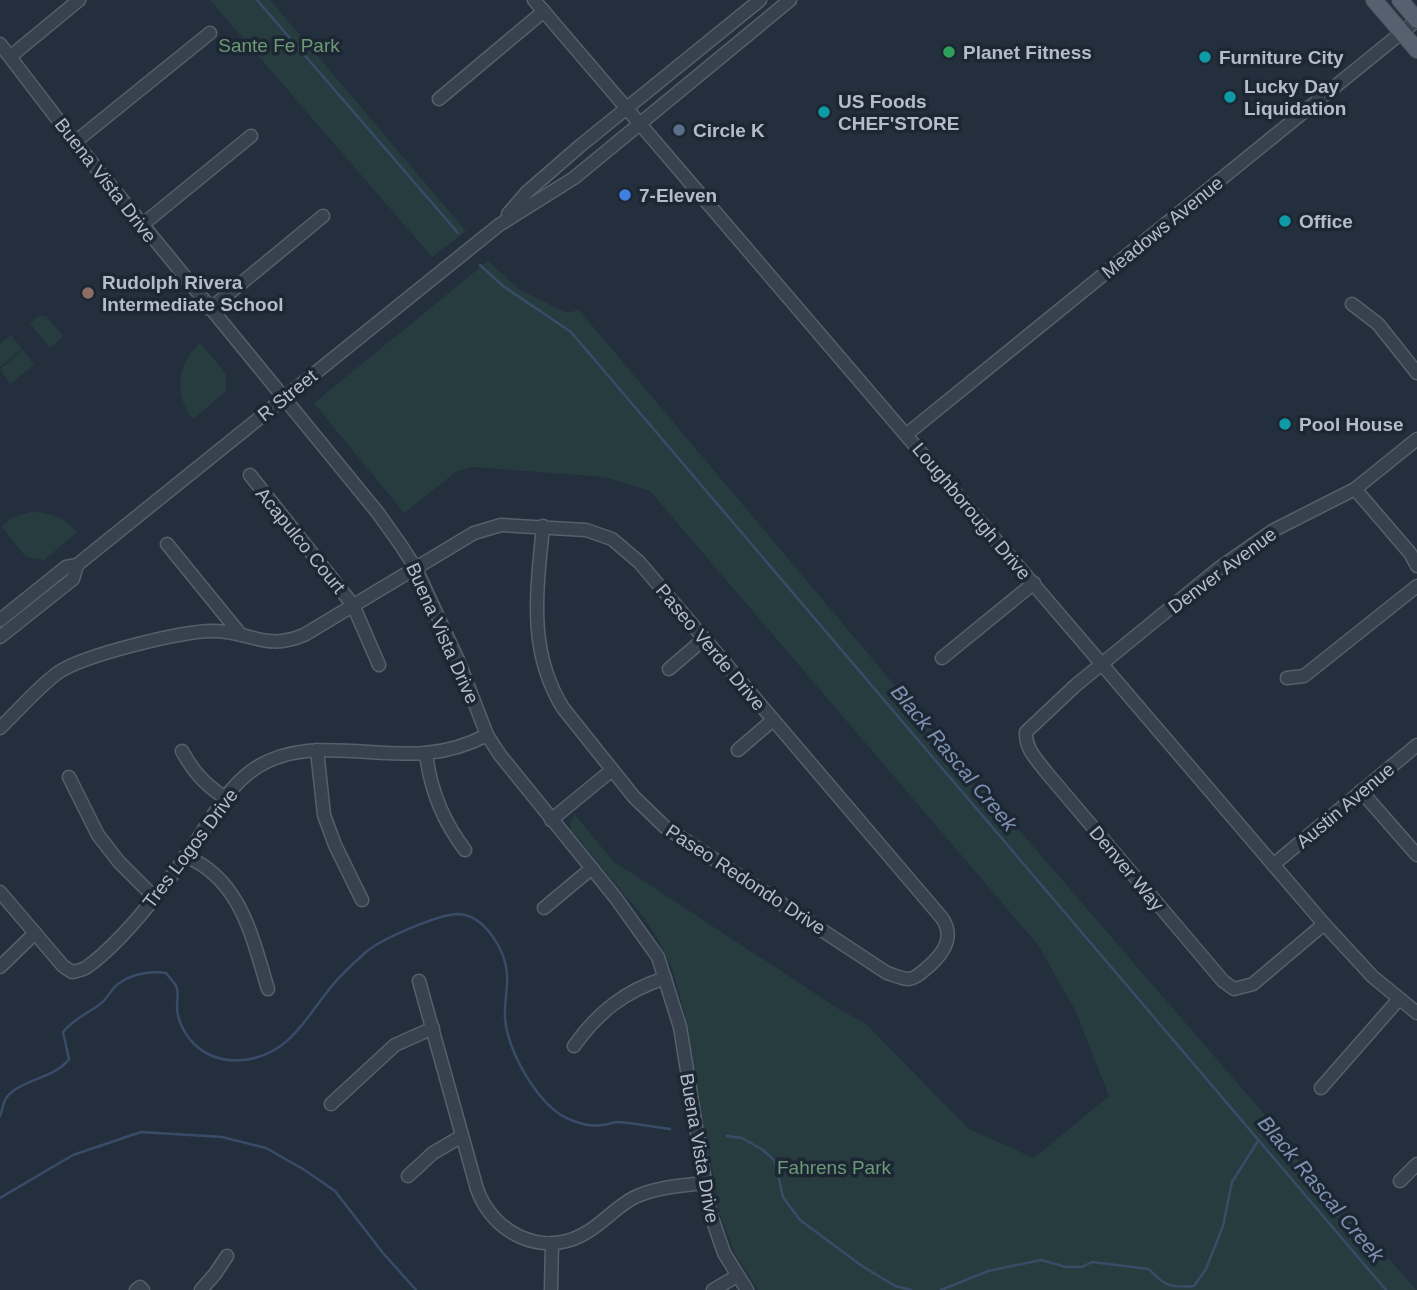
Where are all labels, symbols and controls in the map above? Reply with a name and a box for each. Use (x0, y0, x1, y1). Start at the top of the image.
park label: Sante Fe Park (218, 35, 340, 56)
place label: Planet Fitness (963, 42, 1092, 63)
marker: Planet Fitness (941, 44, 957, 60)
place label: Furniture City (1219, 47, 1344, 68)
marker: Furniture City (1197, 49, 1213, 65)
place label: Lucky Day Liquidation (1244, 76, 1346, 119)
marker: Lucky Day Liquidation (1222, 89, 1238, 105)
place label: US Foods CHEF'STORE (838, 91, 959, 134)
marker: US Foods CHEF'STORE (816, 104, 832, 120)
street label: Buena Vista Drive (51, 114, 161, 247)
place label: Circle K (693, 120, 765, 141)
marker: Circle K (671, 122, 687, 138)
street label: Meadows Avenue (1098, 172, 1227, 283)
place label: 7-Eleven (639, 185, 717, 206)
marker: 7-Eleven (617, 187, 633, 203)
place label: Office (1299, 211, 1353, 232)
marker: Office (1277, 213, 1293, 229)
place label: Rudolph Rivera Intermediate School (102, 272, 284, 315)
marker: Rudolph Rivera Intermediate School (80, 285, 96, 301)
street label: R Street (254, 365, 322, 425)
place label: Pool House (1299, 414, 1404, 435)
marker: Pool House (1277, 416, 1293, 432)
street label: Loughborough Drive (908, 439, 1035, 584)
street label: Acapulco Court (252, 483, 350, 598)
street label: Denver Avenue (1164, 523, 1280, 618)
street label: Buena Vista Drive (402, 560, 483, 707)
street label: Paseo Verde Drive (652, 580, 770, 715)
water label: Black Rascal Creek (887, 680, 1023, 836)
street label: Austin Avenue (1292, 758, 1398, 852)
street label: Tres Logos Drive (139, 784, 242, 912)
street label: Paseo Redondo Drive (662, 820, 829, 939)
street label: Denver Way (1085, 822, 1168, 915)
street label: Buena Vista Drive (676, 1072, 723, 1225)
water label: Black Rascal Creek (1254, 1111, 1390, 1267)
park label: Fahrens Park (777, 1157, 892, 1178)

